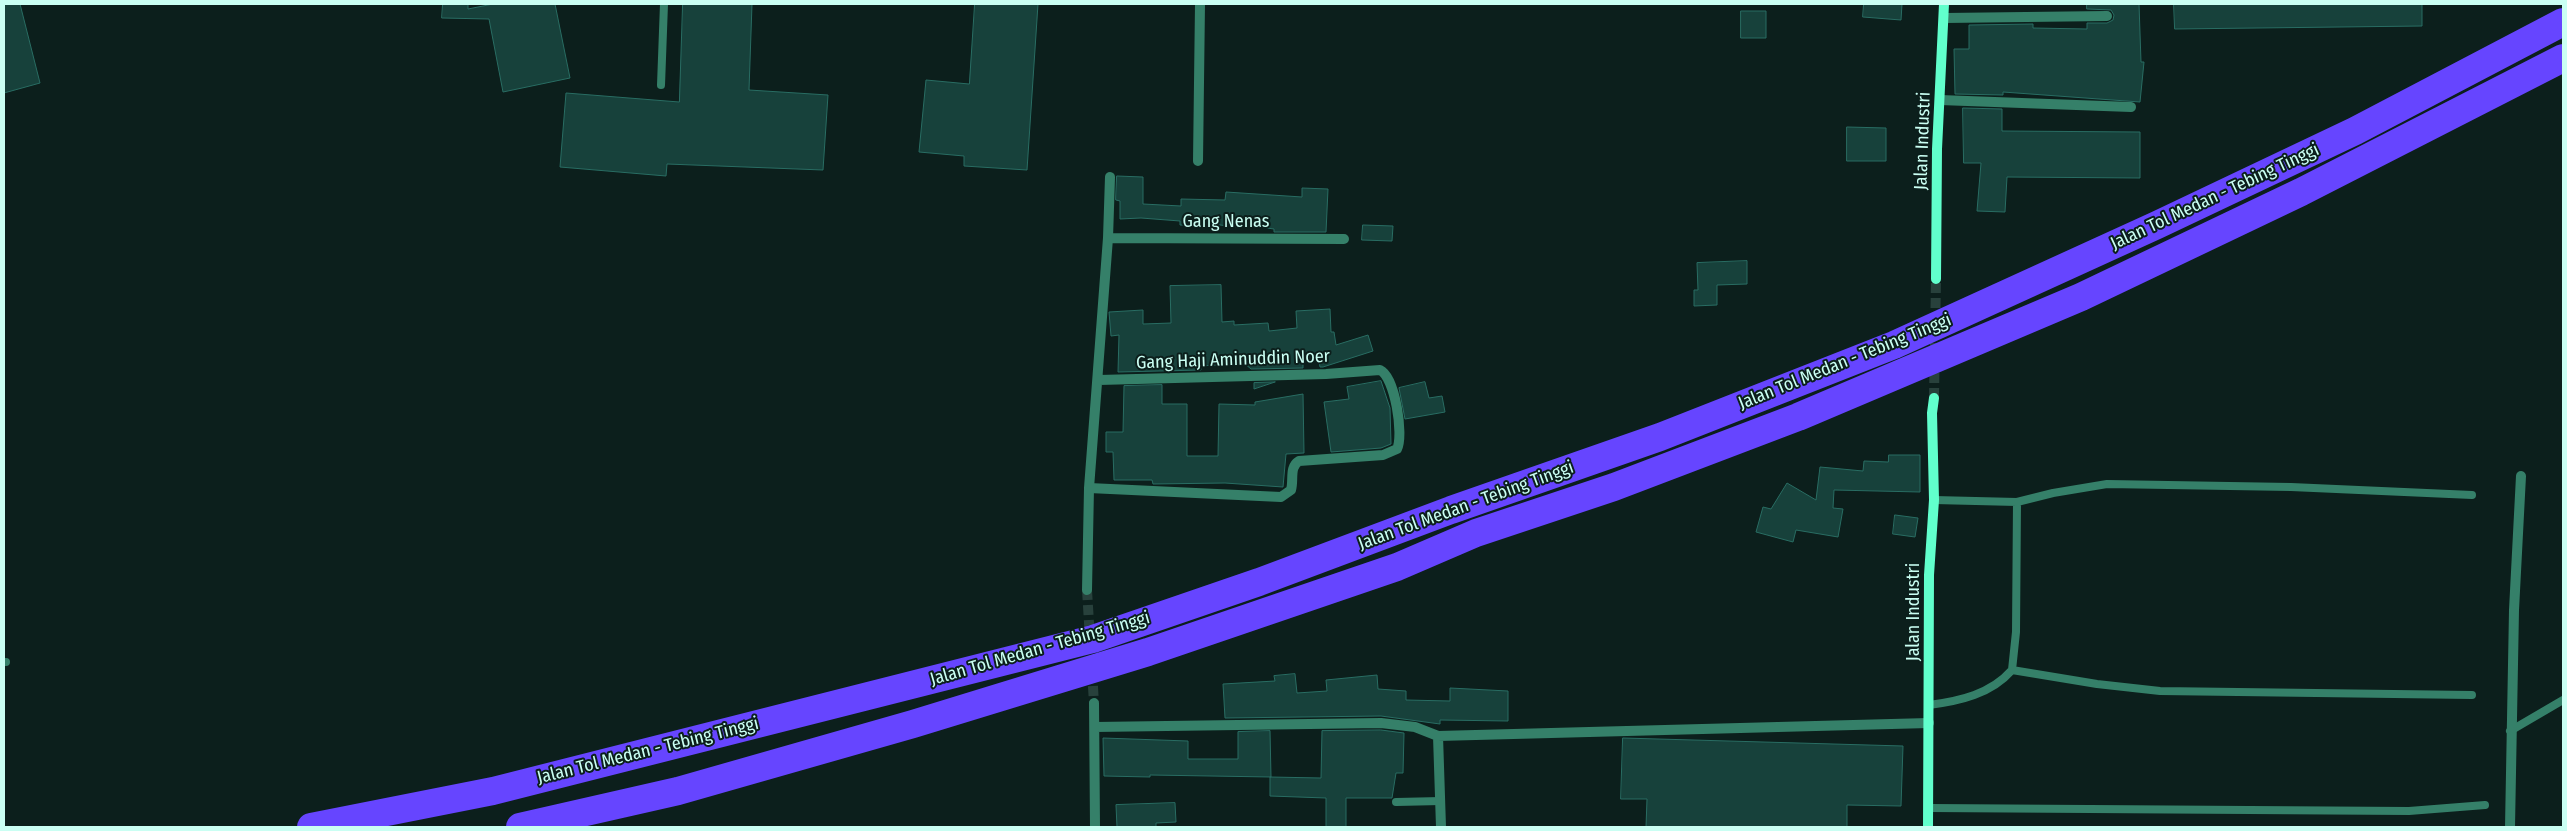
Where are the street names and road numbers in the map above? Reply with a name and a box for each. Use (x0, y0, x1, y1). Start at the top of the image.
street label: Jalan Industri (1910, 91, 1936, 191)
street label: Jalan Tol Medan - Tebing Tinggi (2107, 139, 2323, 255)
street label: Gang Nenas (1183, 211, 1269, 233)
street label: Jalan Tol Medan - Tebing Tinggi (1735, 309, 1955, 415)
street label: Gang Haji Aminuddin Noer (1136, 346, 1330, 374)
street label: Jalan Tol Medan - Tebing Tinggi (1355, 457, 1577, 555)
street label: Jalan Industri (1903, 563, 1925, 661)
street label: Jalan Tol Medan - Tebing Tinggi (928, 607, 1152, 691)
street label: Jalan Tol Medan - Tebing Tinggi (535, 713, 761, 789)

